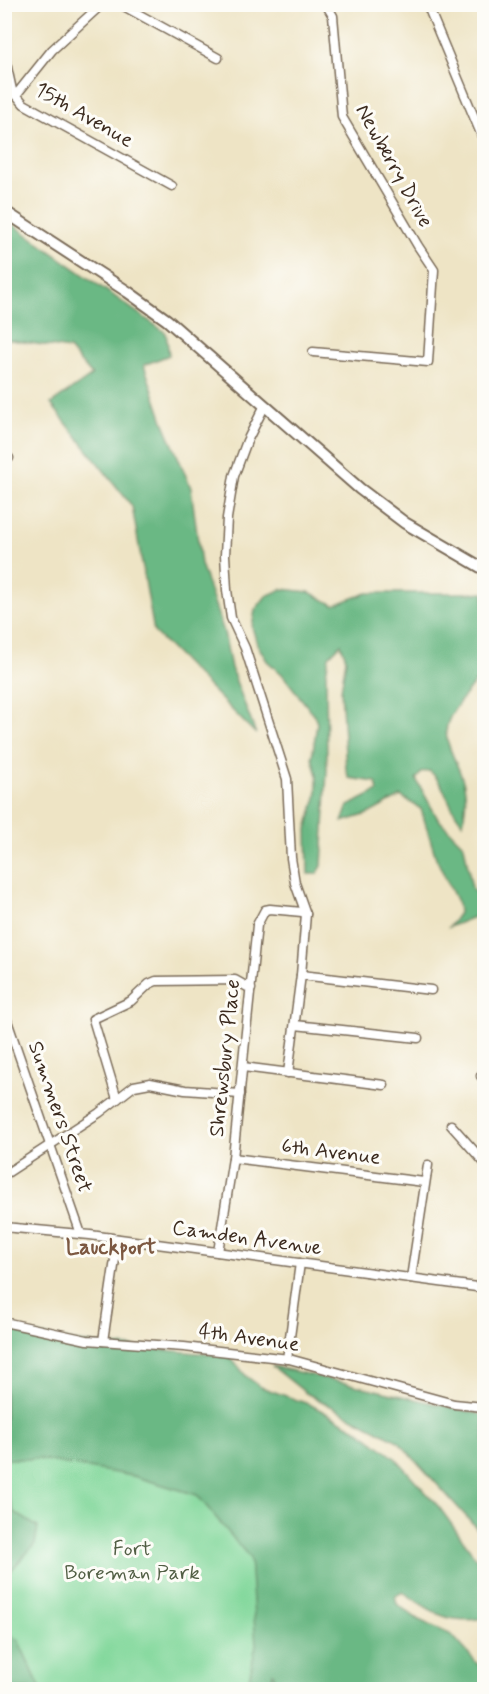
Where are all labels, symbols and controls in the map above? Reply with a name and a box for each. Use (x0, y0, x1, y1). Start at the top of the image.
street label: 15th Avenue (29, 75, 139, 155)
street label: Newberry Drive (349, 99, 439, 233)
street label: Shrewsbury Place (203, 978, 247, 1138)
street label: Summers Street (21, 1038, 99, 1196)
street label: 6th Avenue (280, 1132, 382, 1172)
street label: Camden Avenue (170, 1214, 324, 1262)
district label: Lauckport (66, 1234, 157, 1262)
street label: 4th Avenue (197, 1317, 301, 1359)
park label: Fort Boreman Park (64, 1535, 200, 1587)

